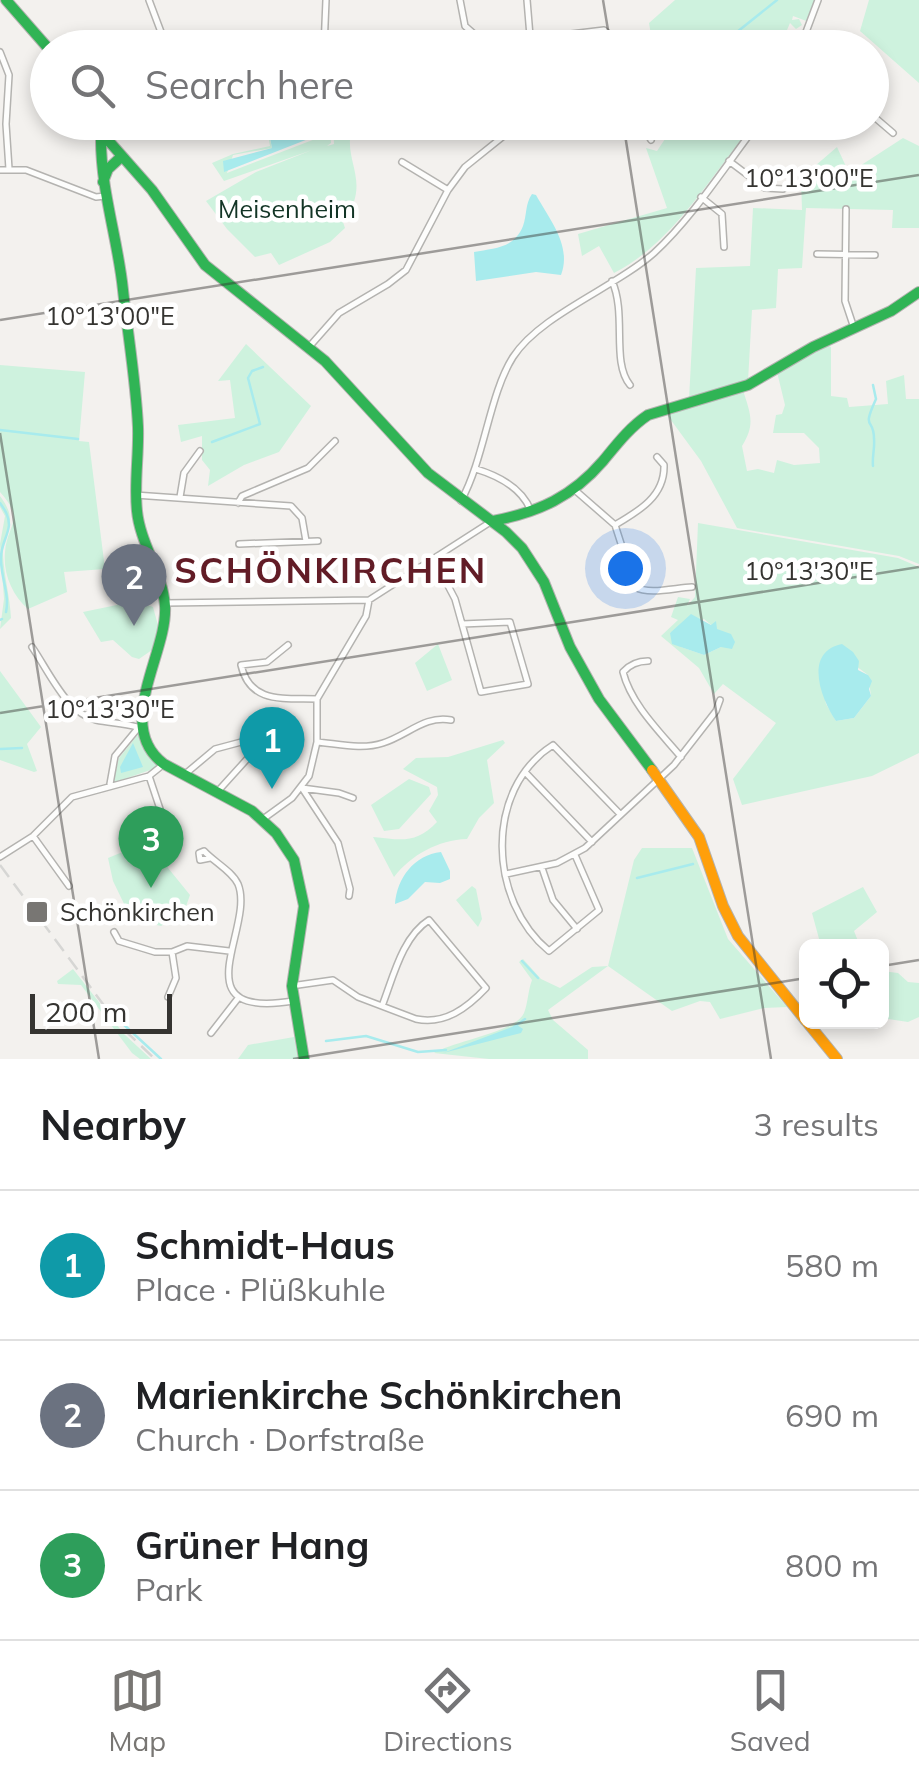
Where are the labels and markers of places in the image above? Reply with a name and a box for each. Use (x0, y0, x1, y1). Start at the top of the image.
pin: 2 (102, 544, 166, 626)
pin: 1 (240, 706, 304, 789)
pin: 3 (118, 806, 184, 888)
place label: Schönkirchen (60, 896, 215, 927)
marker: Schönkirchen (24, 899, 50, 925)

